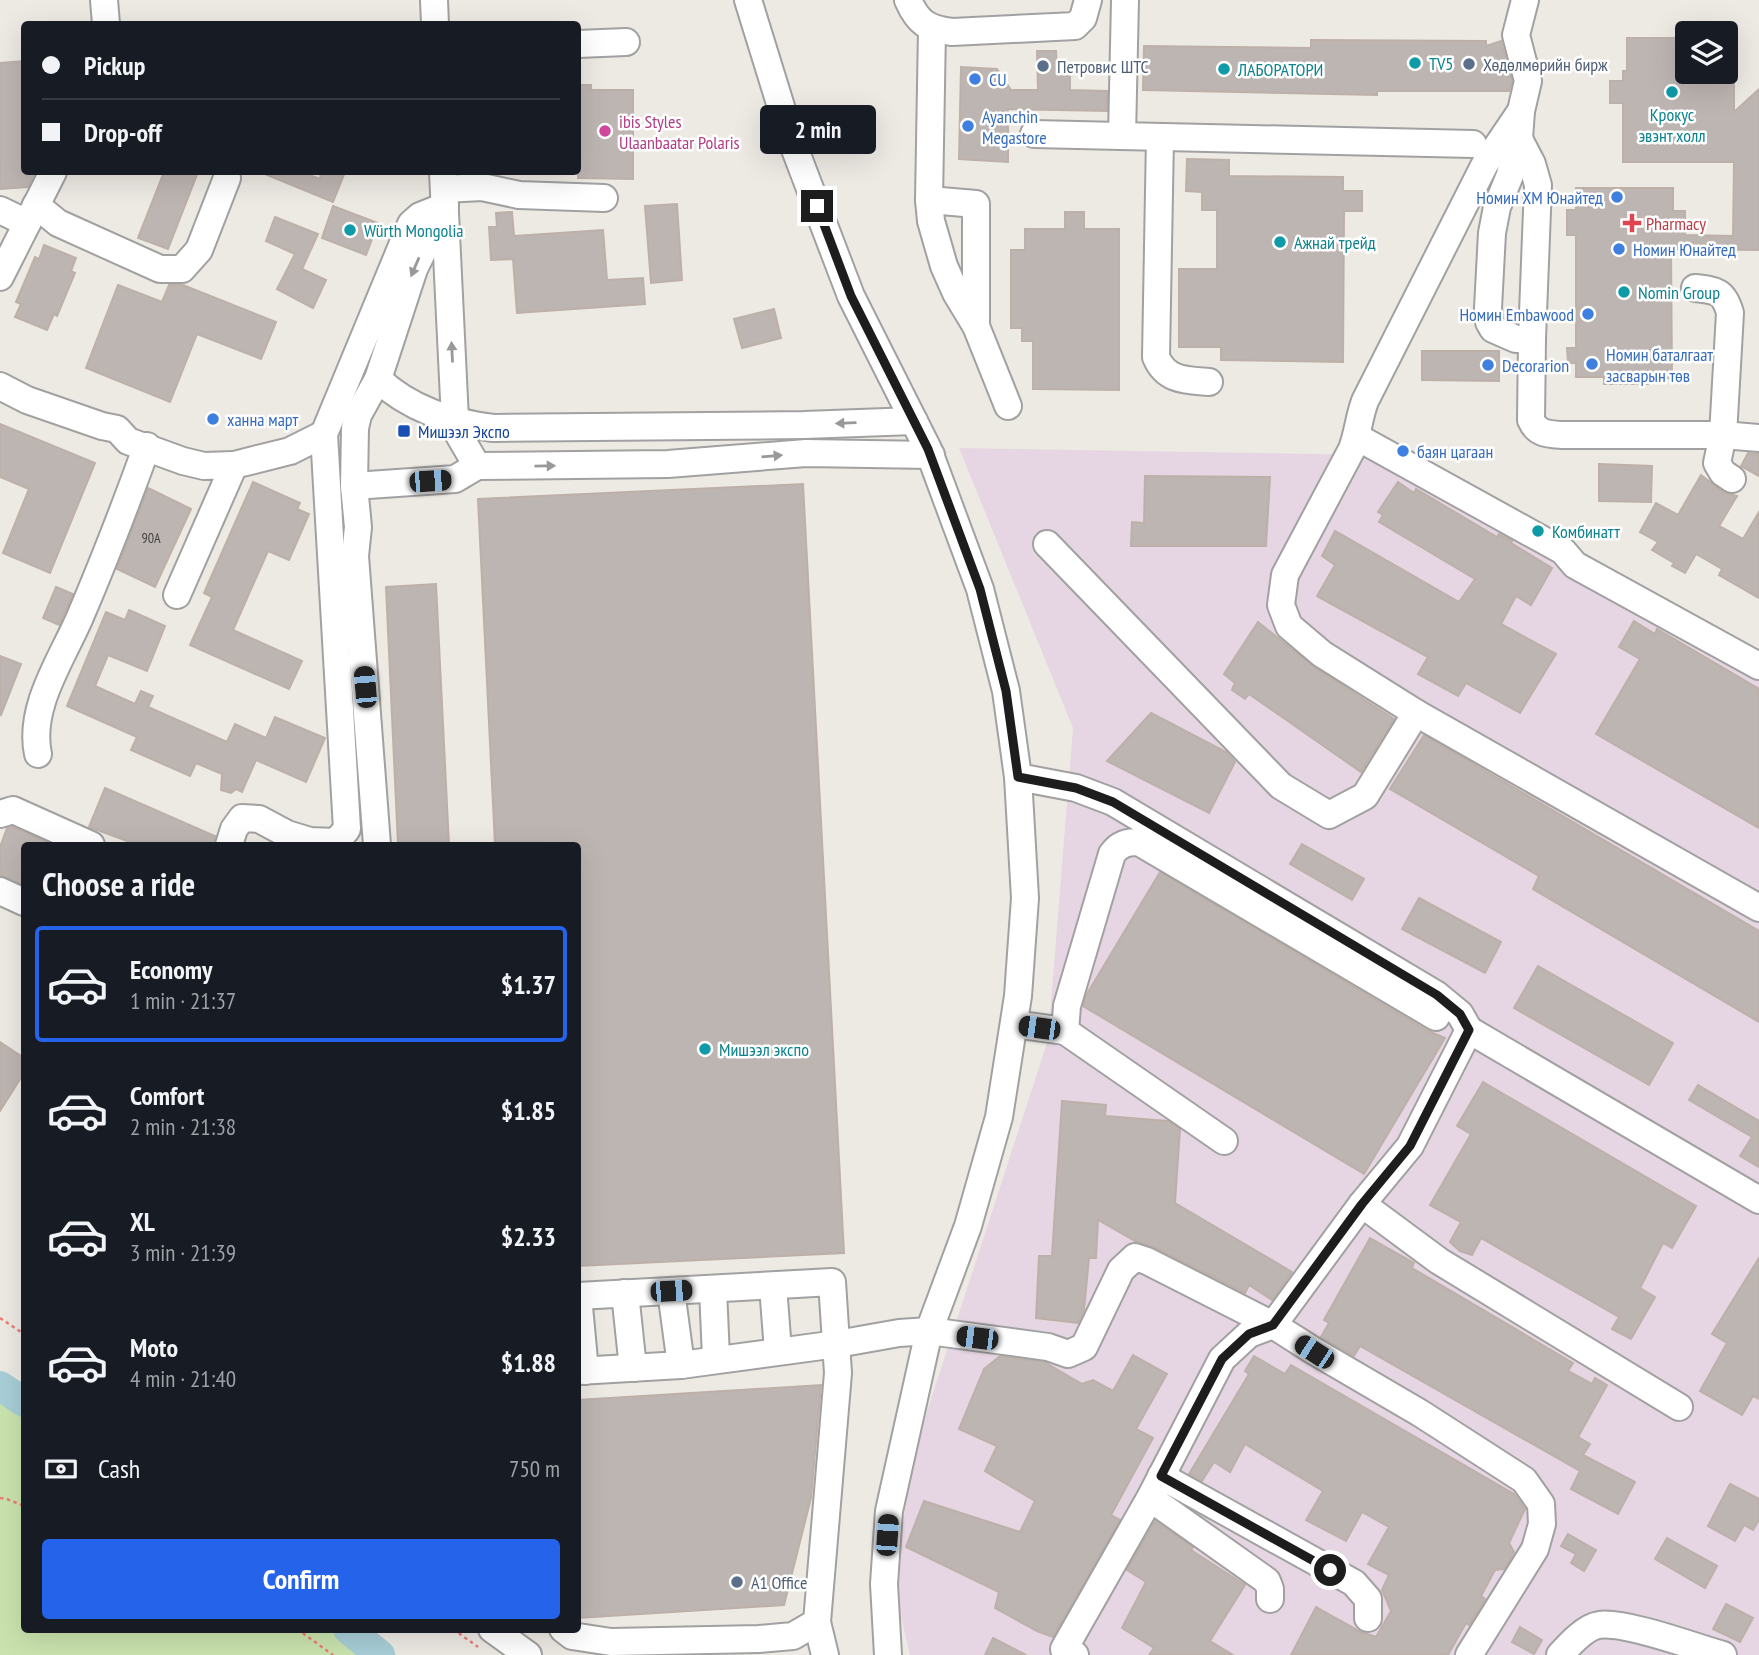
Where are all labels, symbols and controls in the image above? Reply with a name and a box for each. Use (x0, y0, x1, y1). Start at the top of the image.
map controls (1675, 21, 1738, 84)
button: layers (1675, 21, 1738, 84)
text: Pickup (84, 49, 145, 82)
place label: TV5 (1429, 52, 1453, 75)
place label: Хөдөлмөрийн бирж (1483, 53, 1608, 76)
place label: Петровис ШТС (1057, 55, 1149, 78)
marker: TV5 (1407, 55, 1423, 71)
marker: Хөдөлмөрийн бирж (1461, 56, 1477, 72)
marker: Петровис ШТС (1035, 58, 1051, 74)
place label: ЛАБОРАТОРИ (1237, 58, 1323, 81)
marker: ЛАБОРАТОРИ (1216, 61, 1232, 77)
place label: CU (989, 68, 1007, 91)
marker: CU (967, 71, 983, 87)
marker: Крокус эвэнт холл (1664, 84, 1680, 100)
place label: Крокус эвэнт холл (1638, 103, 1706, 147)
callout: 2 min (759, 104, 875, 154)
place label: Ayanchin Megastore (982, 105, 1047, 149)
place label: ibis Styles Ulaanbaatar Polaris (619, 110, 740, 154)
text: 2 min (795, 115, 841, 144)
text: Drop-off (84, 116, 162, 149)
marker: Ayanchin Megastore (960, 118, 976, 134)
marker: ibis Styles Ulaanbaatar Polaris (597, 123, 613, 139)
place label: Номин ХМ Юнайтед (1476, 186, 1603, 209)
marker: Номин ХМ Юнайтед (1609, 189, 1625, 205)
route end (801, 190, 833, 222)
place label: Pharmacy (1646, 212, 1706, 235)
marker: Pharmacy (1624, 215, 1640, 231)
place label: Würth Mongolia (364, 219, 464, 242)
marker: Würth Mongolia (342, 222, 358, 238)
place label: Ажнай трейд (1294, 231, 1376, 254)
marker: Ажнай трейд (1272, 234, 1288, 250)
place label: Номин Юнайтед (1633, 238, 1736, 261)
marker: Номин Юнайтед (1611, 241, 1627, 257)
one-way arrow (409, 257, 420, 278)
place label: Nomin Group (1638, 281, 1720, 304)
marker: Nomin Group (1616, 284, 1632, 300)
place label: Номин Embawood (1459, 303, 1574, 326)
marker: Номин Embawood (1580, 306, 1596, 322)
one-way arrow (446, 340, 457, 362)
place label: Номин баталгаат засварын төв (1606, 343, 1713, 387)
place label: Decorarion (1502, 354, 1569, 377)
marker: Номин баталгаат засварын төв (1584, 356, 1600, 372)
marker: Decorarion (1480, 357, 1496, 373)
place label: ханна март (227, 408, 298, 431)
marker: ханна март (205, 411, 221, 427)
one-way arrow (835, 417, 857, 429)
place label: Мишээл Экспо (418, 420, 510, 443)
marker: Мишээл Экспо (396, 423, 412, 439)
place label: баян цагаан (1417, 440, 1493, 463)
marker: баян цагаан (1395, 443, 1411, 459)
one-way arrow (761, 450, 783, 461)
one-way arrow (534, 460, 556, 471)
car (409, 469, 452, 493)
place label: Комбинатт (1552, 520, 1620, 543)
marker: Комбинатт (1530, 523, 1546, 539)
house number: 90А (141, 529, 161, 547)
car (353, 665, 378, 709)
text: Choose a ride (42, 863, 195, 905)
icon: car (46, 953, 109, 1016)
text: Economy (130, 953, 212, 986)
text: $1.37 (501, 968, 556, 1001)
text: 1 min · 21:37 (130, 986, 236, 1015)
car (1017, 1015, 1062, 1041)
place label: Мишээл экспо (719, 1038, 809, 1061)
marker: Мишээл экспо (697, 1041, 713, 1057)
icon: car (46, 1079, 109, 1142)
text: Comfort (130, 1079, 204, 1112)
text: $1.85 (501, 1094, 556, 1127)
text: 2 min · 21:38 (130, 1112, 236, 1141)
icon: car (46, 1205, 109, 1268)
text: XL (130, 1205, 155, 1238)
text: $2.33 (501, 1220, 556, 1253)
text: 3 min · 21:39 (130, 1238, 236, 1267)
car (650, 1279, 693, 1303)
car (955, 1325, 1000, 1351)
icon: car (46, 1331, 109, 1394)
text: Moto (130, 1331, 178, 1364)
car (1291, 1332, 1338, 1372)
text: $1.88 (501, 1346, 556, 1379)
text: 4 min · 21:40 (130, 1364, 236, 1393)
icon: cash (42, 1450, 80, 1488)
text: Cash (98, 1452, 140, 1485)
text: 750 m (509, 1454, 560, 1483)
car (876, 1513, 899, 1557)
button: Confirm (42, 1539, 560, 1619)
route start (1314, 1554, 1346, 1586)
place label: A1 Office (751, 1571, 807, 1594)
marker: A1 Office (729, 1574, 745, 1590)

